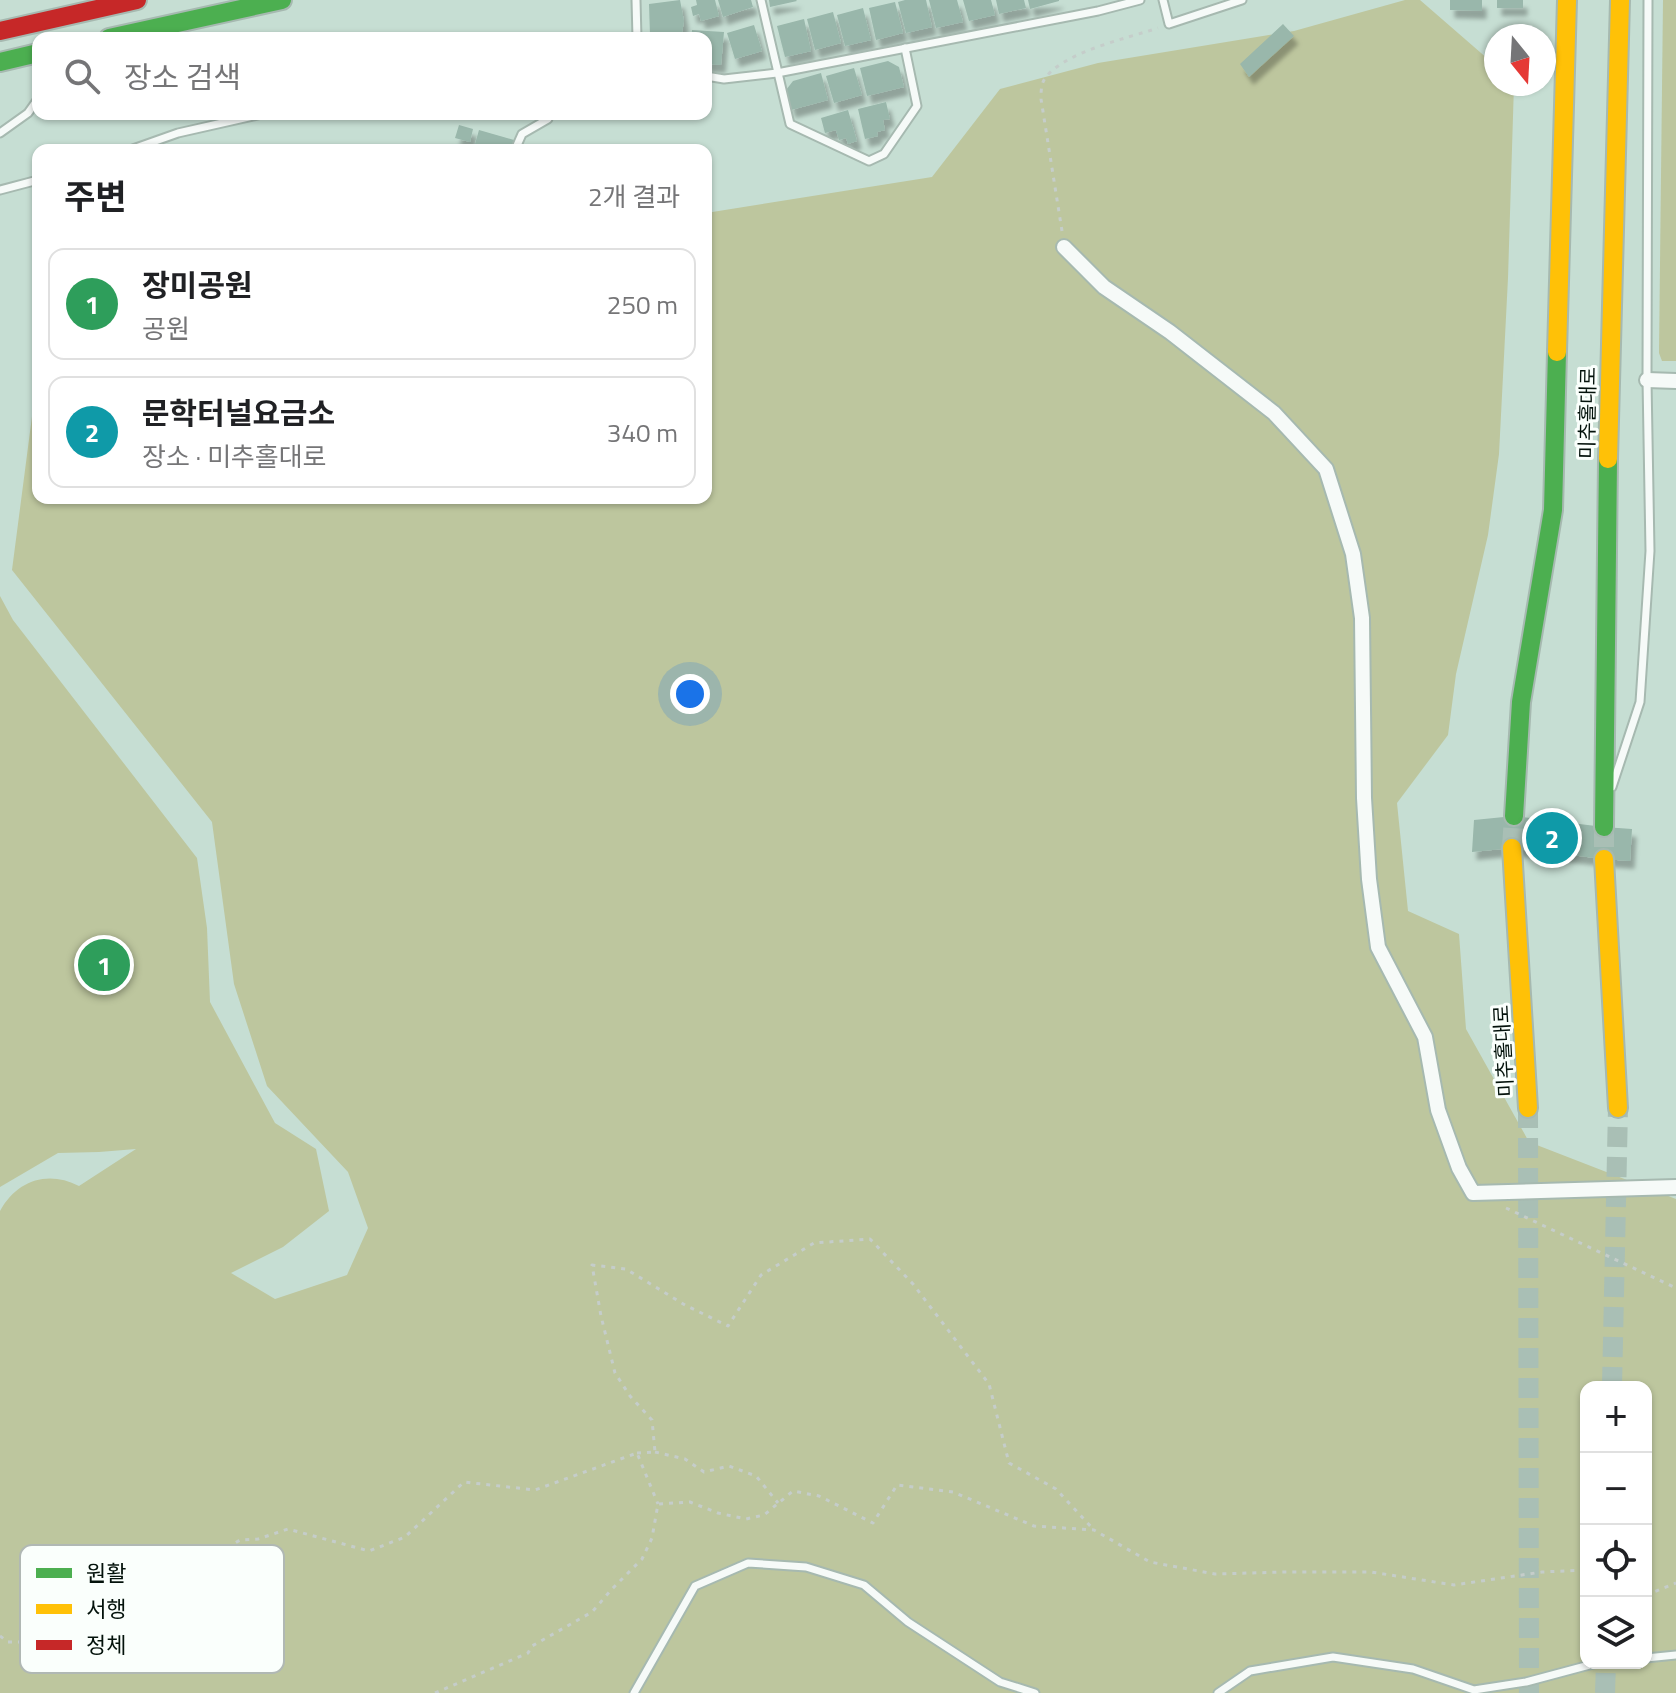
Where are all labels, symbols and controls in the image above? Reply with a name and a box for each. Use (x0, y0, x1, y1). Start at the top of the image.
north arrow (1484, 24, 1556, 96)
search box (32, 32, 712, 120)
icon: search (60, 54, 104, 98)
text: 장소 검색 (124, 54, 241, 100)
text: 주변 (64, 170, 127, 222)
text: 2개 결과 (588, 177, 680, 216)
text: 장미공원 (142, 262, 252, 308)
text: 1 (85, 285, 99, 324)
text: 250 m (607, 285, 678, 324)
text: 공원 (142, 309, 190, 348)
street label: 미추홀대로 (1571, 367, 1603, 459)
text: 문학터널요금소 (142, 390, 335, 436)
text: 2 (85, 413, 99, 452)
text: 340 m (607, 413, 678, 452)
text: 장소 · 미추홀대로 (142, 437, 327, 476)
your location (670, 674, 710, 714)
pin: 2 (1526, 808, 1578, 868)
pin: 1 (78, 935, 130, 995)
street label: 미추홀대로 (1485, 1004, 1521, 1098)
map controls (1580, 1381, 1652, 1669)
button: + (1580, 1381, 1652, 1453)
button: − (1580, 1453, 1652, 1525)
button: locate (1580, 1525, 1652, 1597)
legend (20, 1545, 284, 1673)
text: 원활 (86, 1556, 126, 1590)
text: 서행 (86, 1592, 126, 1626)
button: layers (1580, 1597, 1652, 1669)
text: 정체 (86, 1628, 126, 1662)

